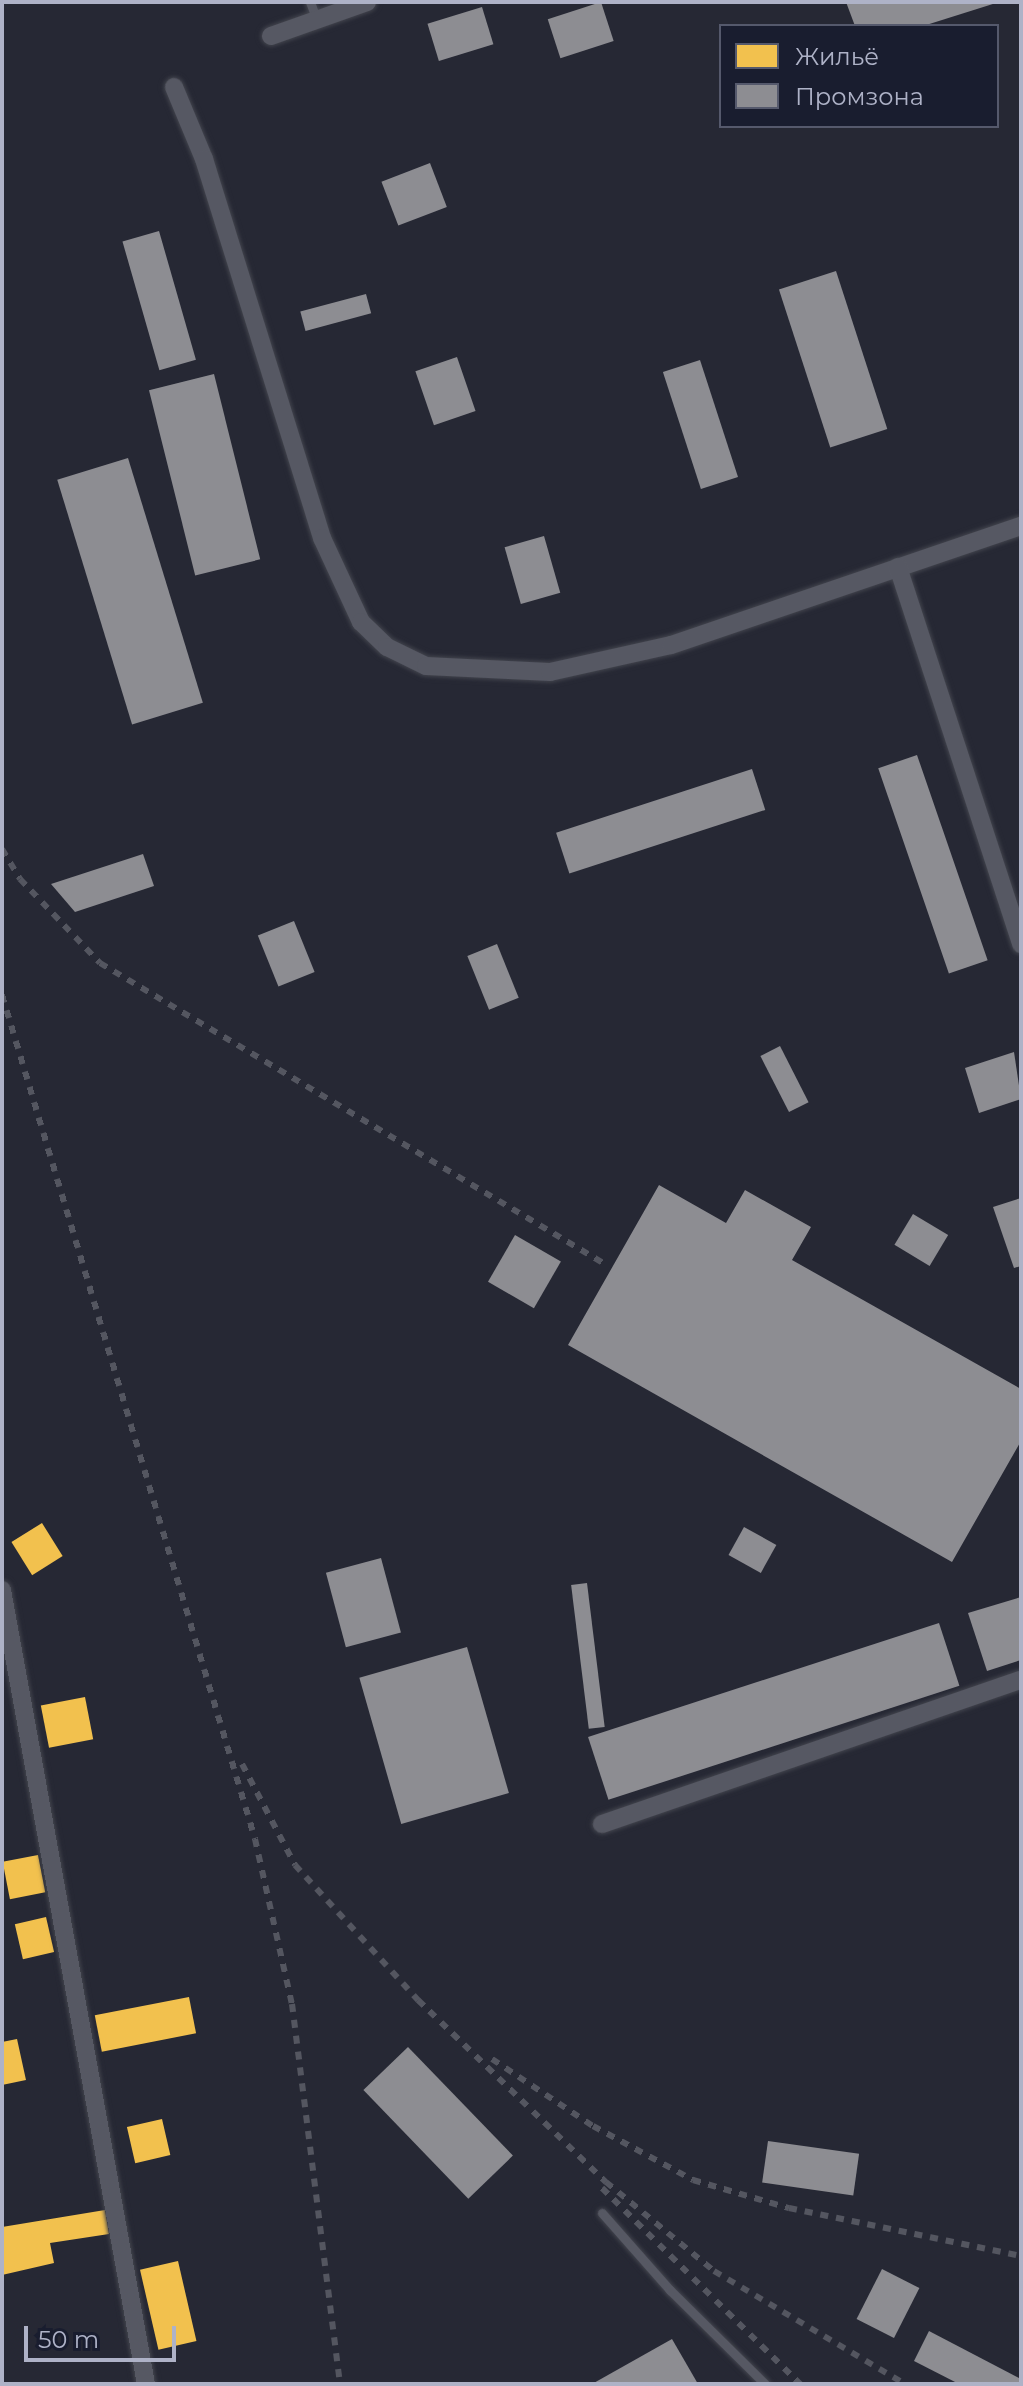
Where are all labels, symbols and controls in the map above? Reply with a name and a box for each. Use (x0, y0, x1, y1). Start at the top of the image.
legend (719, 24, 999, 128)
text: Жильё (795, 42, 879, 71)
text: Промзона (795, 82, 924, 111)
scale bar (28, 2310, 180, 2360)
text: 50 m (38, 2325, 99, 2354)

